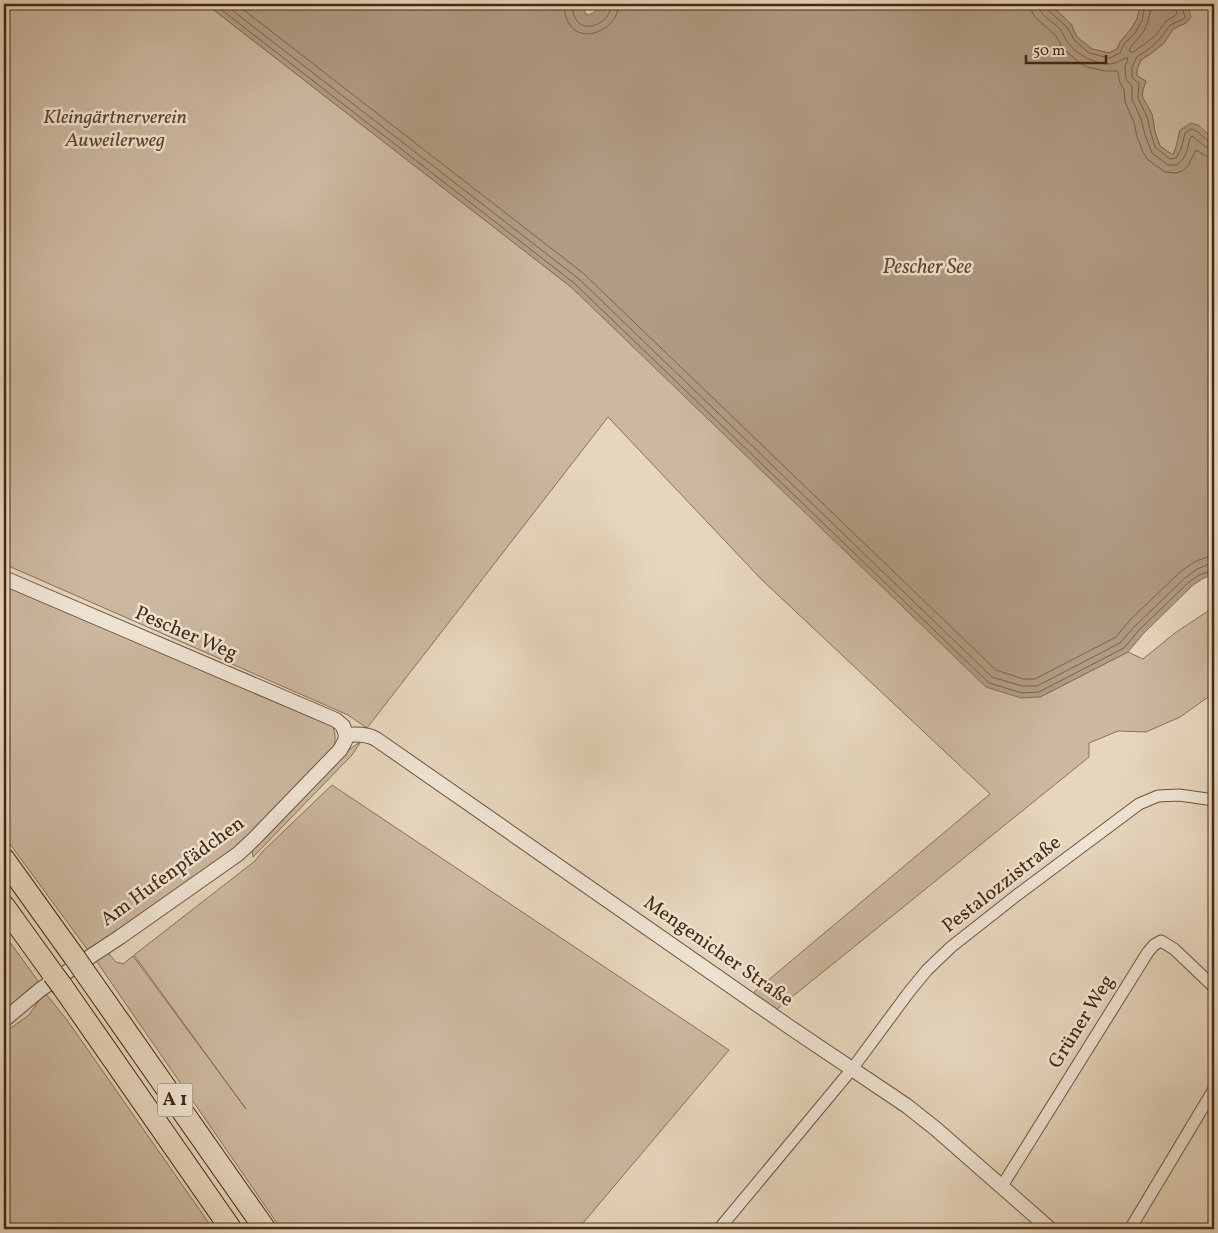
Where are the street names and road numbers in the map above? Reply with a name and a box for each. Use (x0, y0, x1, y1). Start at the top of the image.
street label: Pescher Weg (130, 600, 242, 668)
street label: Am Hufenpfädchen (95, 810, 251, 934)
street label: Pestalozzistraße (937, 830, 1067, 940)
street label: Mengenicher Straße (637, 890, 799, 1014)
street label: Grüner Weg (1042, 970, 1122, 1074)
road number: A 1 (158, 1084, 192, 1116)

